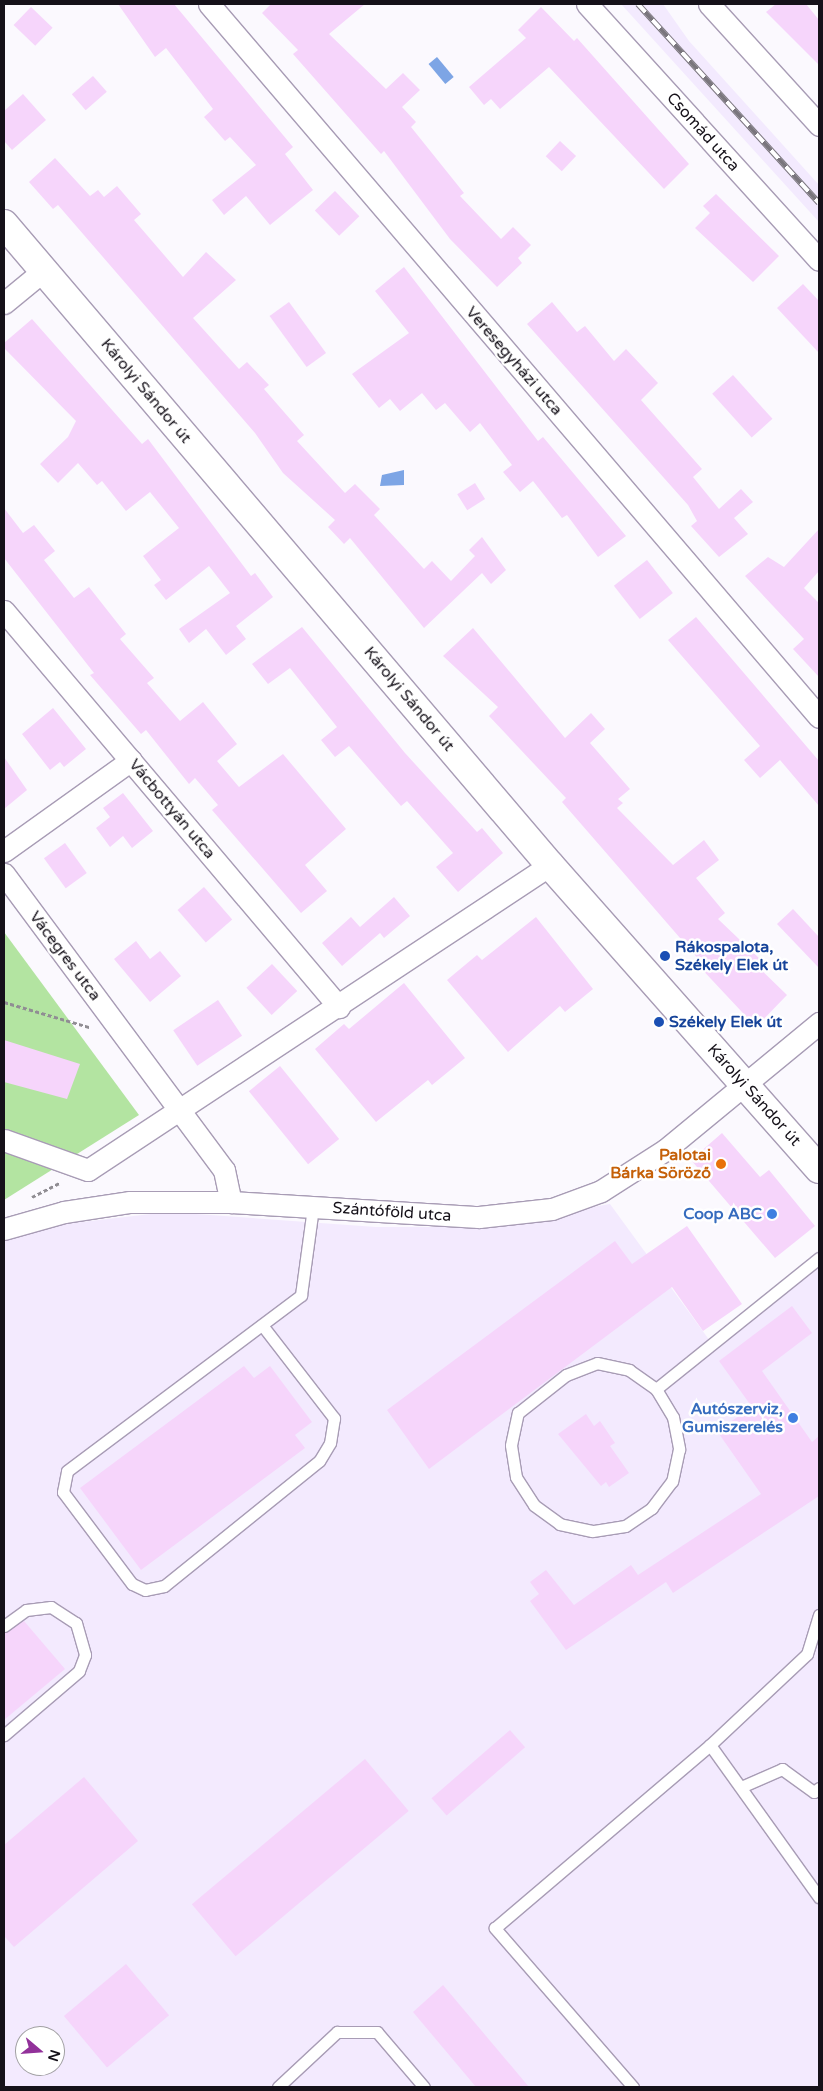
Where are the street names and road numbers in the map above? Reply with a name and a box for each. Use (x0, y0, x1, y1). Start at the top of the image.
street label: Csomád utca (663, 89, 743, 175)
street label: Veresegyházi utca (462, 303, 566, 419)
street label: Károlyi Sándor út (97, 335, 195, 447)
street label: Károlyi Sándor út (360, 643, 458, 755)
street label: Vácbottyán utca (125, 755, 219, 863)
street label: Vácegres utca (25, 908, 105, 1004)
street label: Károlyi Sándor út (703, 1040, 805, 1150)
street label: Szántóföld utca (332, 1198, 452, 1226)

